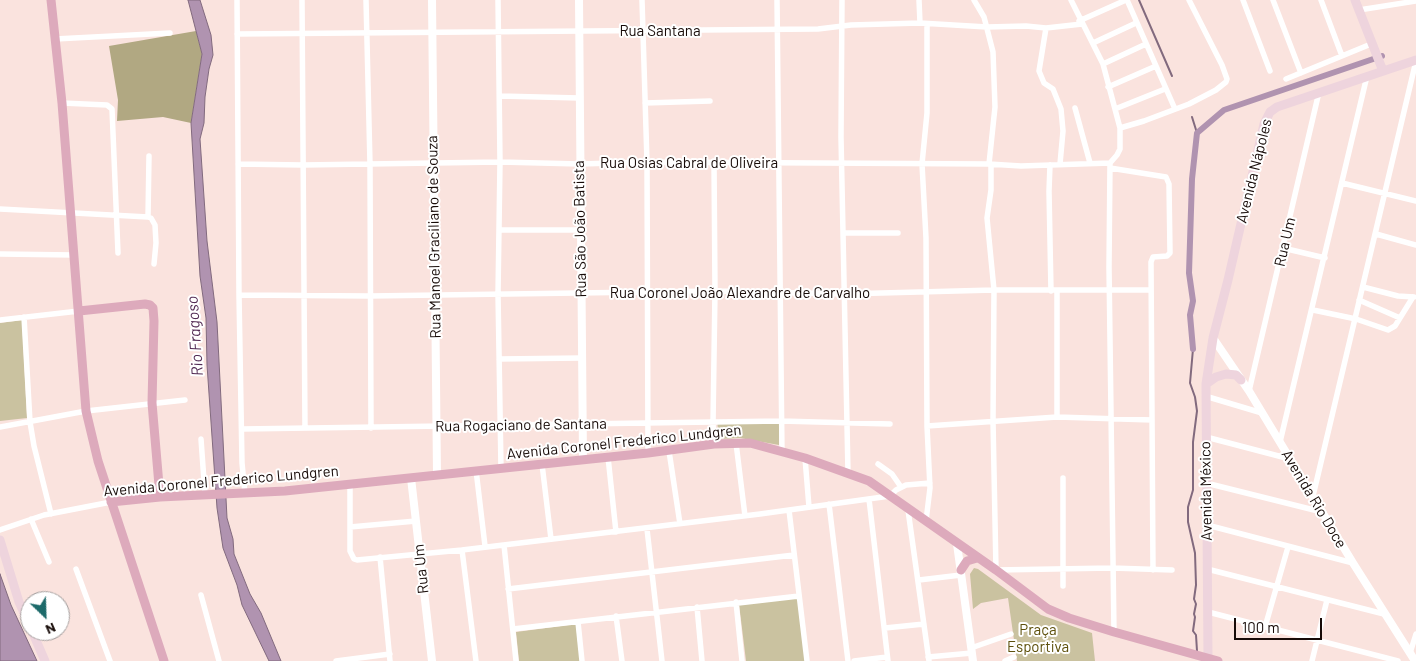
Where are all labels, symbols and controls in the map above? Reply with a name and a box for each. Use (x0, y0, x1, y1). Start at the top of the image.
street label: Rua Santana (619, 22, 701, 40)
street label: Avenida Nápoles (1232, 117, 1276, 225)
street label: Rua Manoel Graciliano de Souza (423, 135, 445, 339)
street label: Rua Osias Cabral de Oliveira (600, 154, 778, 172)
street label: Rua São João Batista (570, 160, 590, 298)
street label: Rua Um (1271, 216, 1299, 268)
street label: Rua Coronel João Alexandre de Carvalho (610, 284, 870, 302)
water label: Rio Fragoso (183, 295, 207, 377)
street label: Rua Rogaciano de Santana (435, 415, 607, 435)
street label: Avenida Coronel Frederico Lundgren (506, 421, 742, 463)
street label: Avenida México (1196, 441, 1216, 541)
street label: Avenida Rio Doce (1278, 446, 1350, 552)
street label: Avenida Coronel Frederico Lundgren (103, 462, 339, 500)
street label: Rua Um (409, 543, 433, 595)
north arrow (20, 591, 70, 641)
scale bar (1236, 608, 1324, 640)
text: 100 m (1242, 618, 1280, 636)
text: N (43, 620, 59, 639)
park label: Praça Esportiva (1007, 621, 1069, 656)

